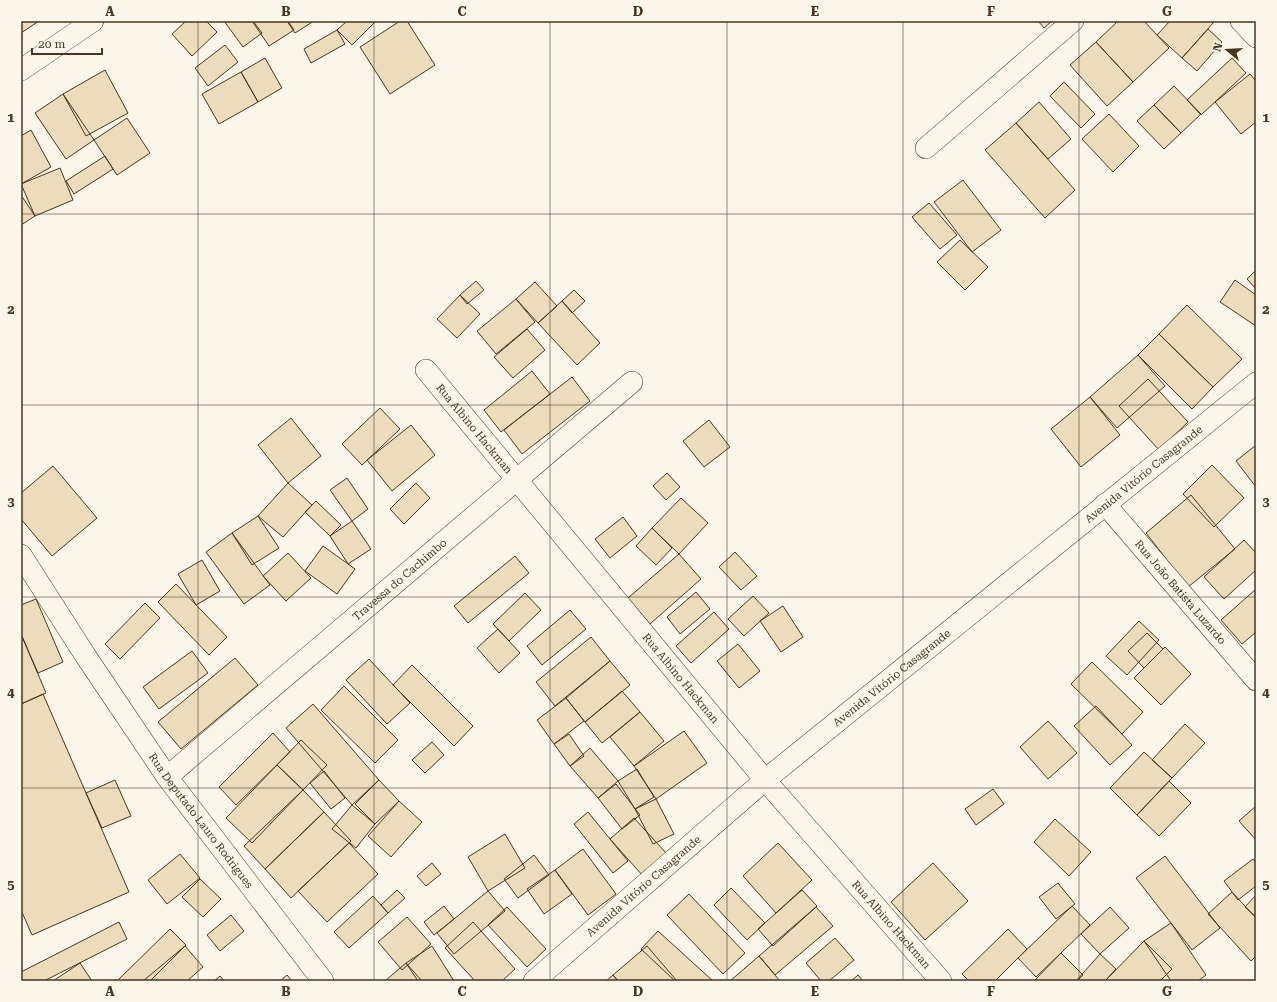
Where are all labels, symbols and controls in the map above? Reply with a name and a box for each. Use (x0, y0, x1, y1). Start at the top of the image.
text: A (105, 4, 115, 19)
text: B (281, 4, 291, 19)
text: C (457, 4, 467, 19)
text: D (633, 4, 643, 19)
text: E (811, 4, 819, 19)
text: F (987, 4, 995, 19)
text: G (1162, 4, 1172, 19)
scale bar (32, 30, 102, 56)
north arrow (1207, 30, 1247, 70)
text: 20 m (38, 37, 65, 51)
text: N (1210, 41, 1226, 53)
text: 1 (7, 110, 15, 125)
text: 1 (1262, 110, 1270, 125)
text: 2 (7, 302, 15, 317)
text: 2 (1262, 302, 1270, 317)
street label: Rua Albino Hackman (433, 381, 515, 477)
street label: Avenida Vitório Casagrande (1082, 423, 1205, 526)
text: 3 (7, 494, 15, 509)
text: 3 (1262, 494, 1270, 509)
street label: Travessa do Cachimbo (350, 536, 450, 624)
street label: Rua João Batista Luzardo (1132, 538, 1229, 647)
street label: Avenida Vitório Casagrande (830, 627, 953, 729)
street label: Rua Albino Hackman (640, 631, 721, 726)
text: 4 (7, 685, 15, 700)
text: 4 (1262, 685, 1270, 700)
street label: Rua Deputado Lauro Rodrigues (146, 751, 256, 891)
street label: Avenida Vitório Casagrande (584, 833, 704, 940)
text: 5 (7, 877, 15, 892)
text: 5 (1262, 877, 1270, 892)
street label: Rua Albino Hackman (849, 878, 933, 972)
text: A (105, 984, 115, 999)
text: B (281, 984, 291, 999)
text: C (457, 984, 467, 999)
text: D (633, 984, 643, 999)
text: E (811, 984, 819, 999)
text: F (987, 984, 995, 999)
text: G (1162, 984, 1172, 999)

